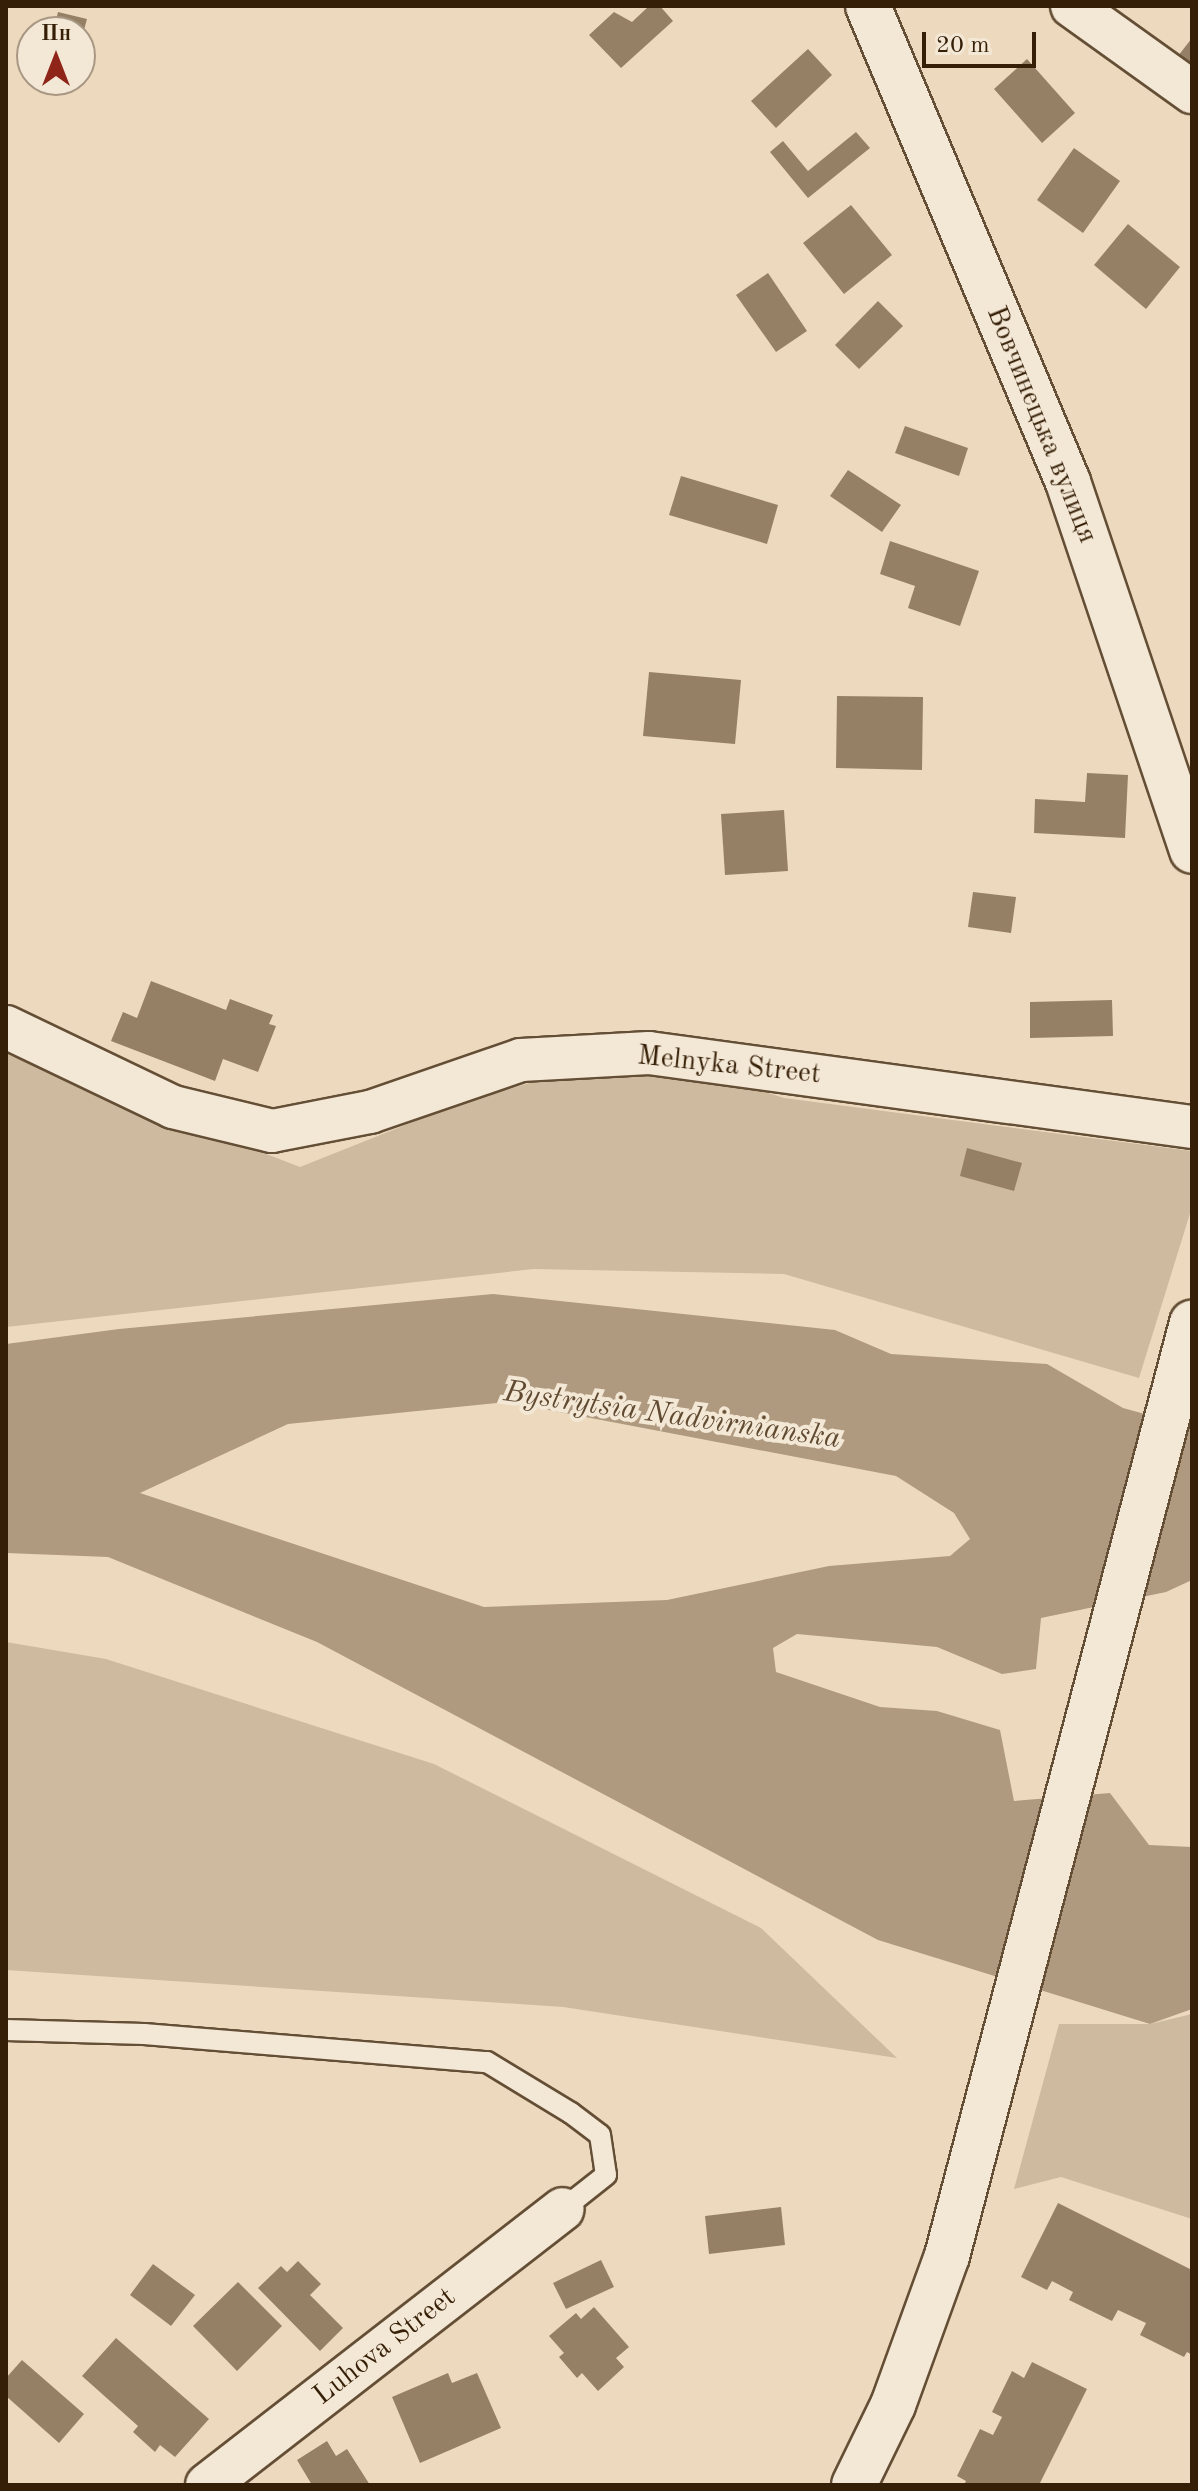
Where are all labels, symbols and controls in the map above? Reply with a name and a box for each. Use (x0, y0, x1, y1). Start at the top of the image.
north arrow (16, 16, 96, 96)
scale bar (926, 16, 1040, 66)
text: Пн (41, 23, 71, 45)
text: 20 m (936, 34, 990, 58)
street label: Вовчинецька вулиця (978, 302, 1104, 548)
street label: Melnyka Street (636, 1040, 822, 1092)
water label: Bystrytsia Nadvirnianska (501, 1375, 843, 1457)
street label: Luhova Street (307, 2281, 463, 2413)

